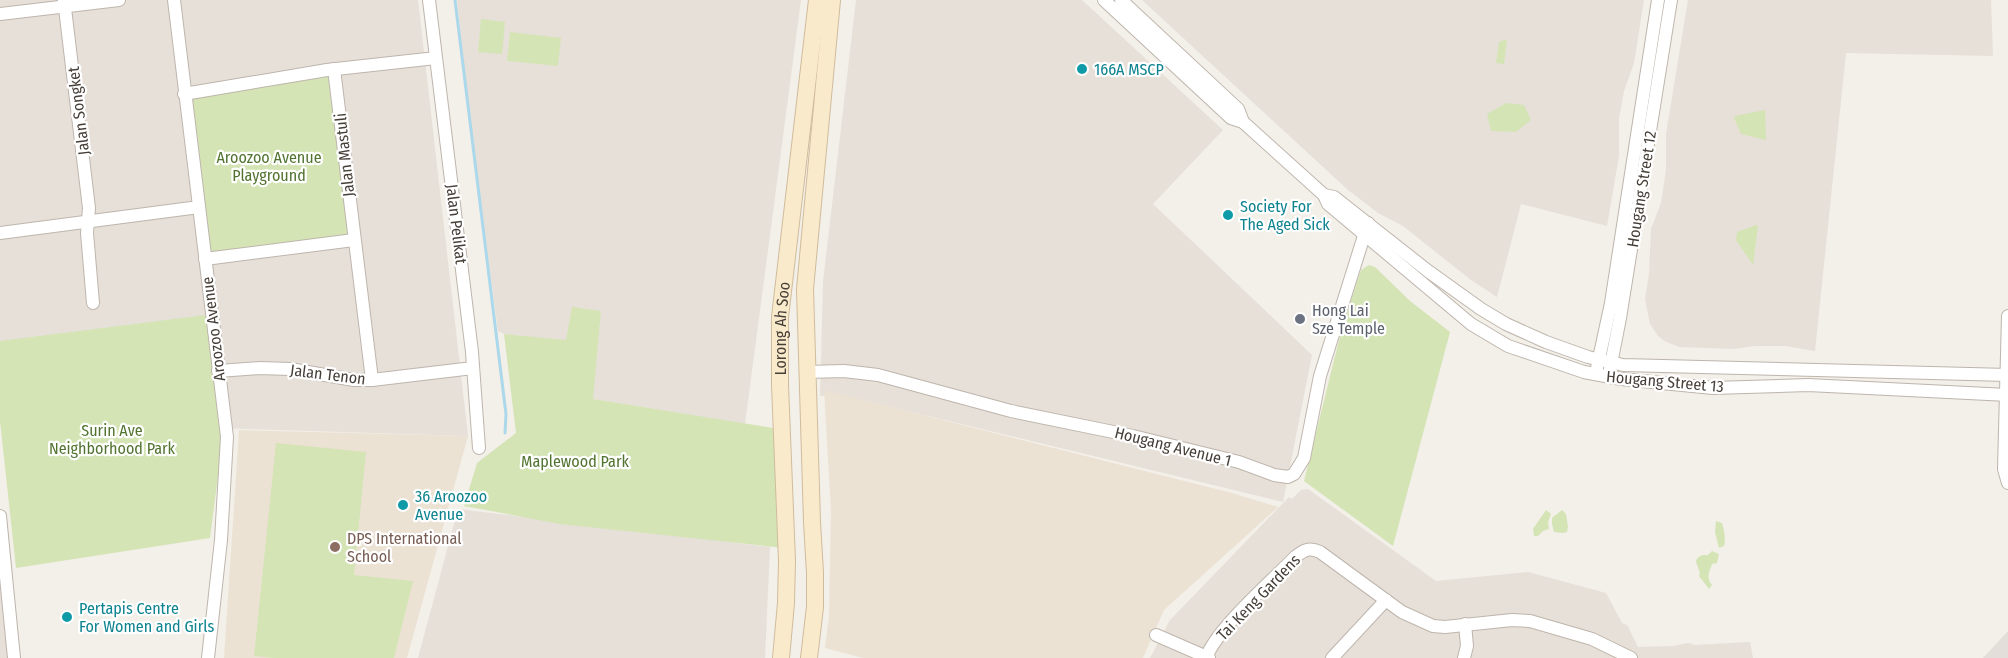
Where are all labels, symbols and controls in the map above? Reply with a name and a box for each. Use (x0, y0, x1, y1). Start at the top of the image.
place label: 166A MSCP (1094, 60, 1164, 79)
marker: 166A MSCP (1075, 62, 1089, 76)
street label: Jalan Songket (64, 65, 93, 156)
street label: Jalan Mastuli (331, 112, 358, 198)
street label: Hougang Street 12 (1623, 129, 1660, 249)
park label: Aroozoo Avenue Playground (216, 148, 322, 185)
street label: Jalan Pelikat (442, 183, 471, 266)
place label: Society For The Aged Sick (1240, 197, 1330, 234)
marker: Society For The Aged Sick (1221, 208, 1235, 222)
street label: Aroozoo Avenue (198, 276, 229, 382)
street label: Lorong Ah Soo (771, 281, 794, 375)
place label: Hong Lai Sze Temple (1312, 301, 1385, 338)
marker: Hong Lai Sze Temple (1293, 312, 1307, 326)
street label: Jalan Tenon (289, 360, 367, 389)
street label: Hougang Street 13 (1605, 367, 1724, 396)
park label: Surin Ave Neighborhood Park (49, 421, 176, 458)
street label: Hougang Avenue 1 (1113, 423, 1233, 470)
park label: Maplewood Park (521, 452, 629, 471)
place label: 36 Aroozoo Avenue (415, 487, 487, 524)
marker: 36 Aroozoo Avenue (396, 498, 410, 512)
place label: DPS International School (347, 529, 461, 566)
marker: DPS International School (328, 540, 342, 554)
street label: Tai Keng Gardens (1213, 550, 1304, 644)
place label: Pertapis Centre For Women and Girls (79, 599, 214, 636)
marker: Pertapis Centre For Women and Girls (60, 610, 74, 624)

